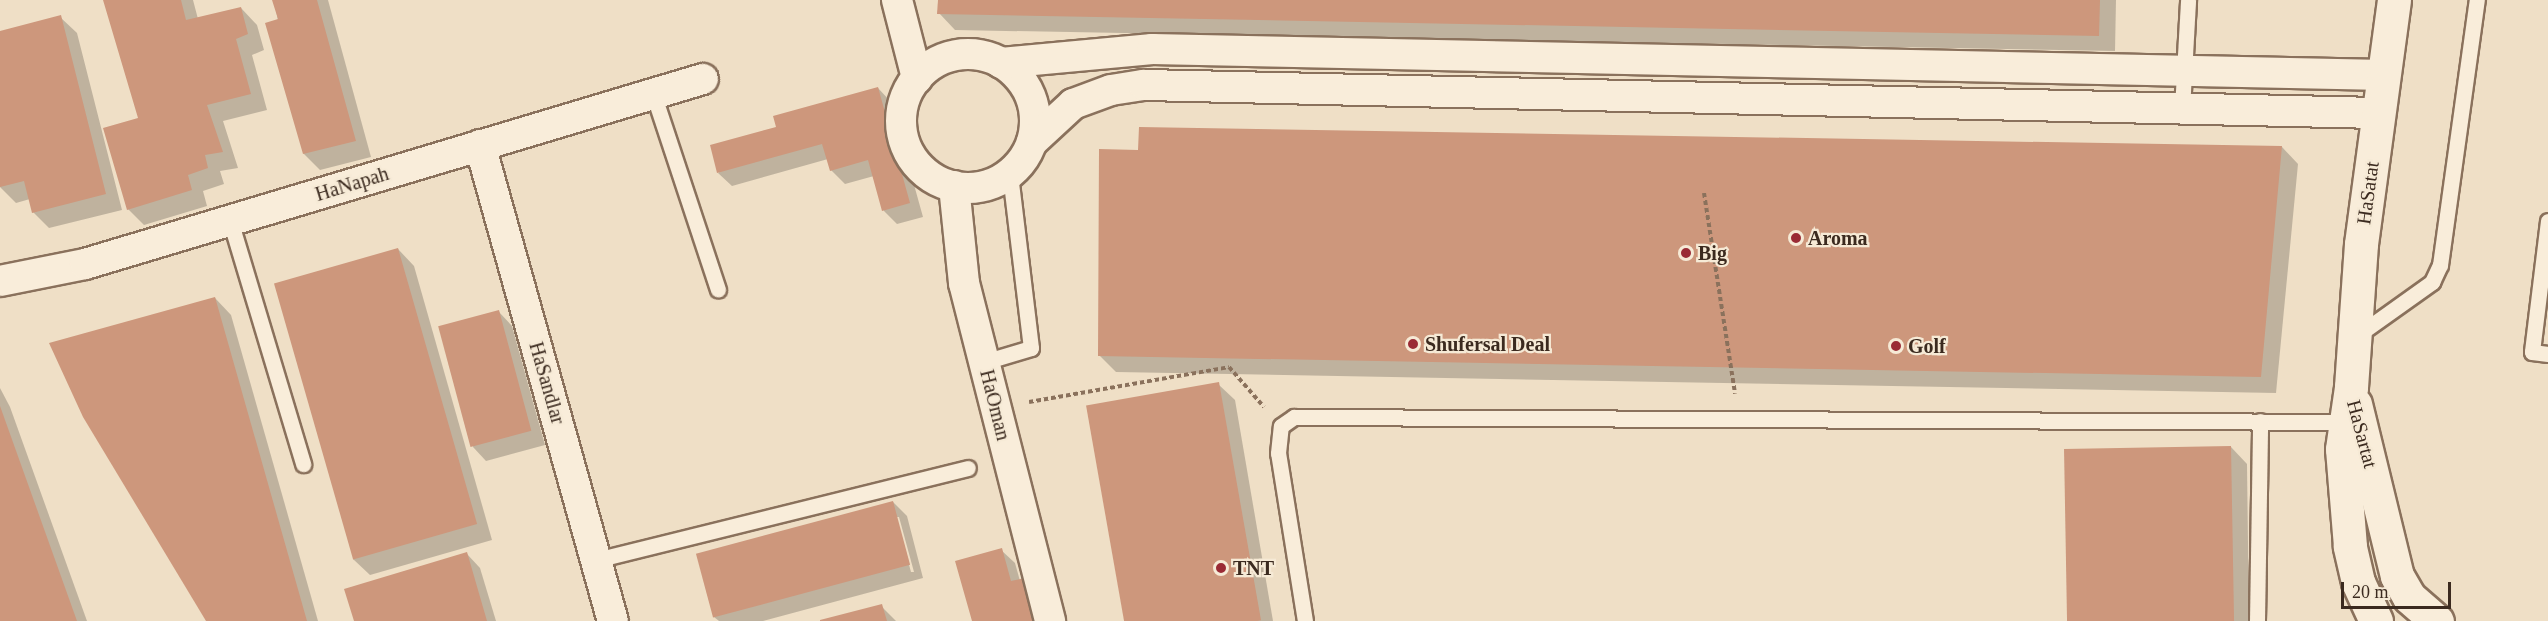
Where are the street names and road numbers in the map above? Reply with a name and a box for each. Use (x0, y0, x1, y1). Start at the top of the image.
street label: HaSatat (2351, 158, 2385, 228)
street label: HaNapah (311, 161, 393, 207)
street label: HaSandlar (523, 338, 571, 428)
street label: HaOman (974, 366, 1016, 444)
street label: HaSartat (2341, 395, 2383, 473)

